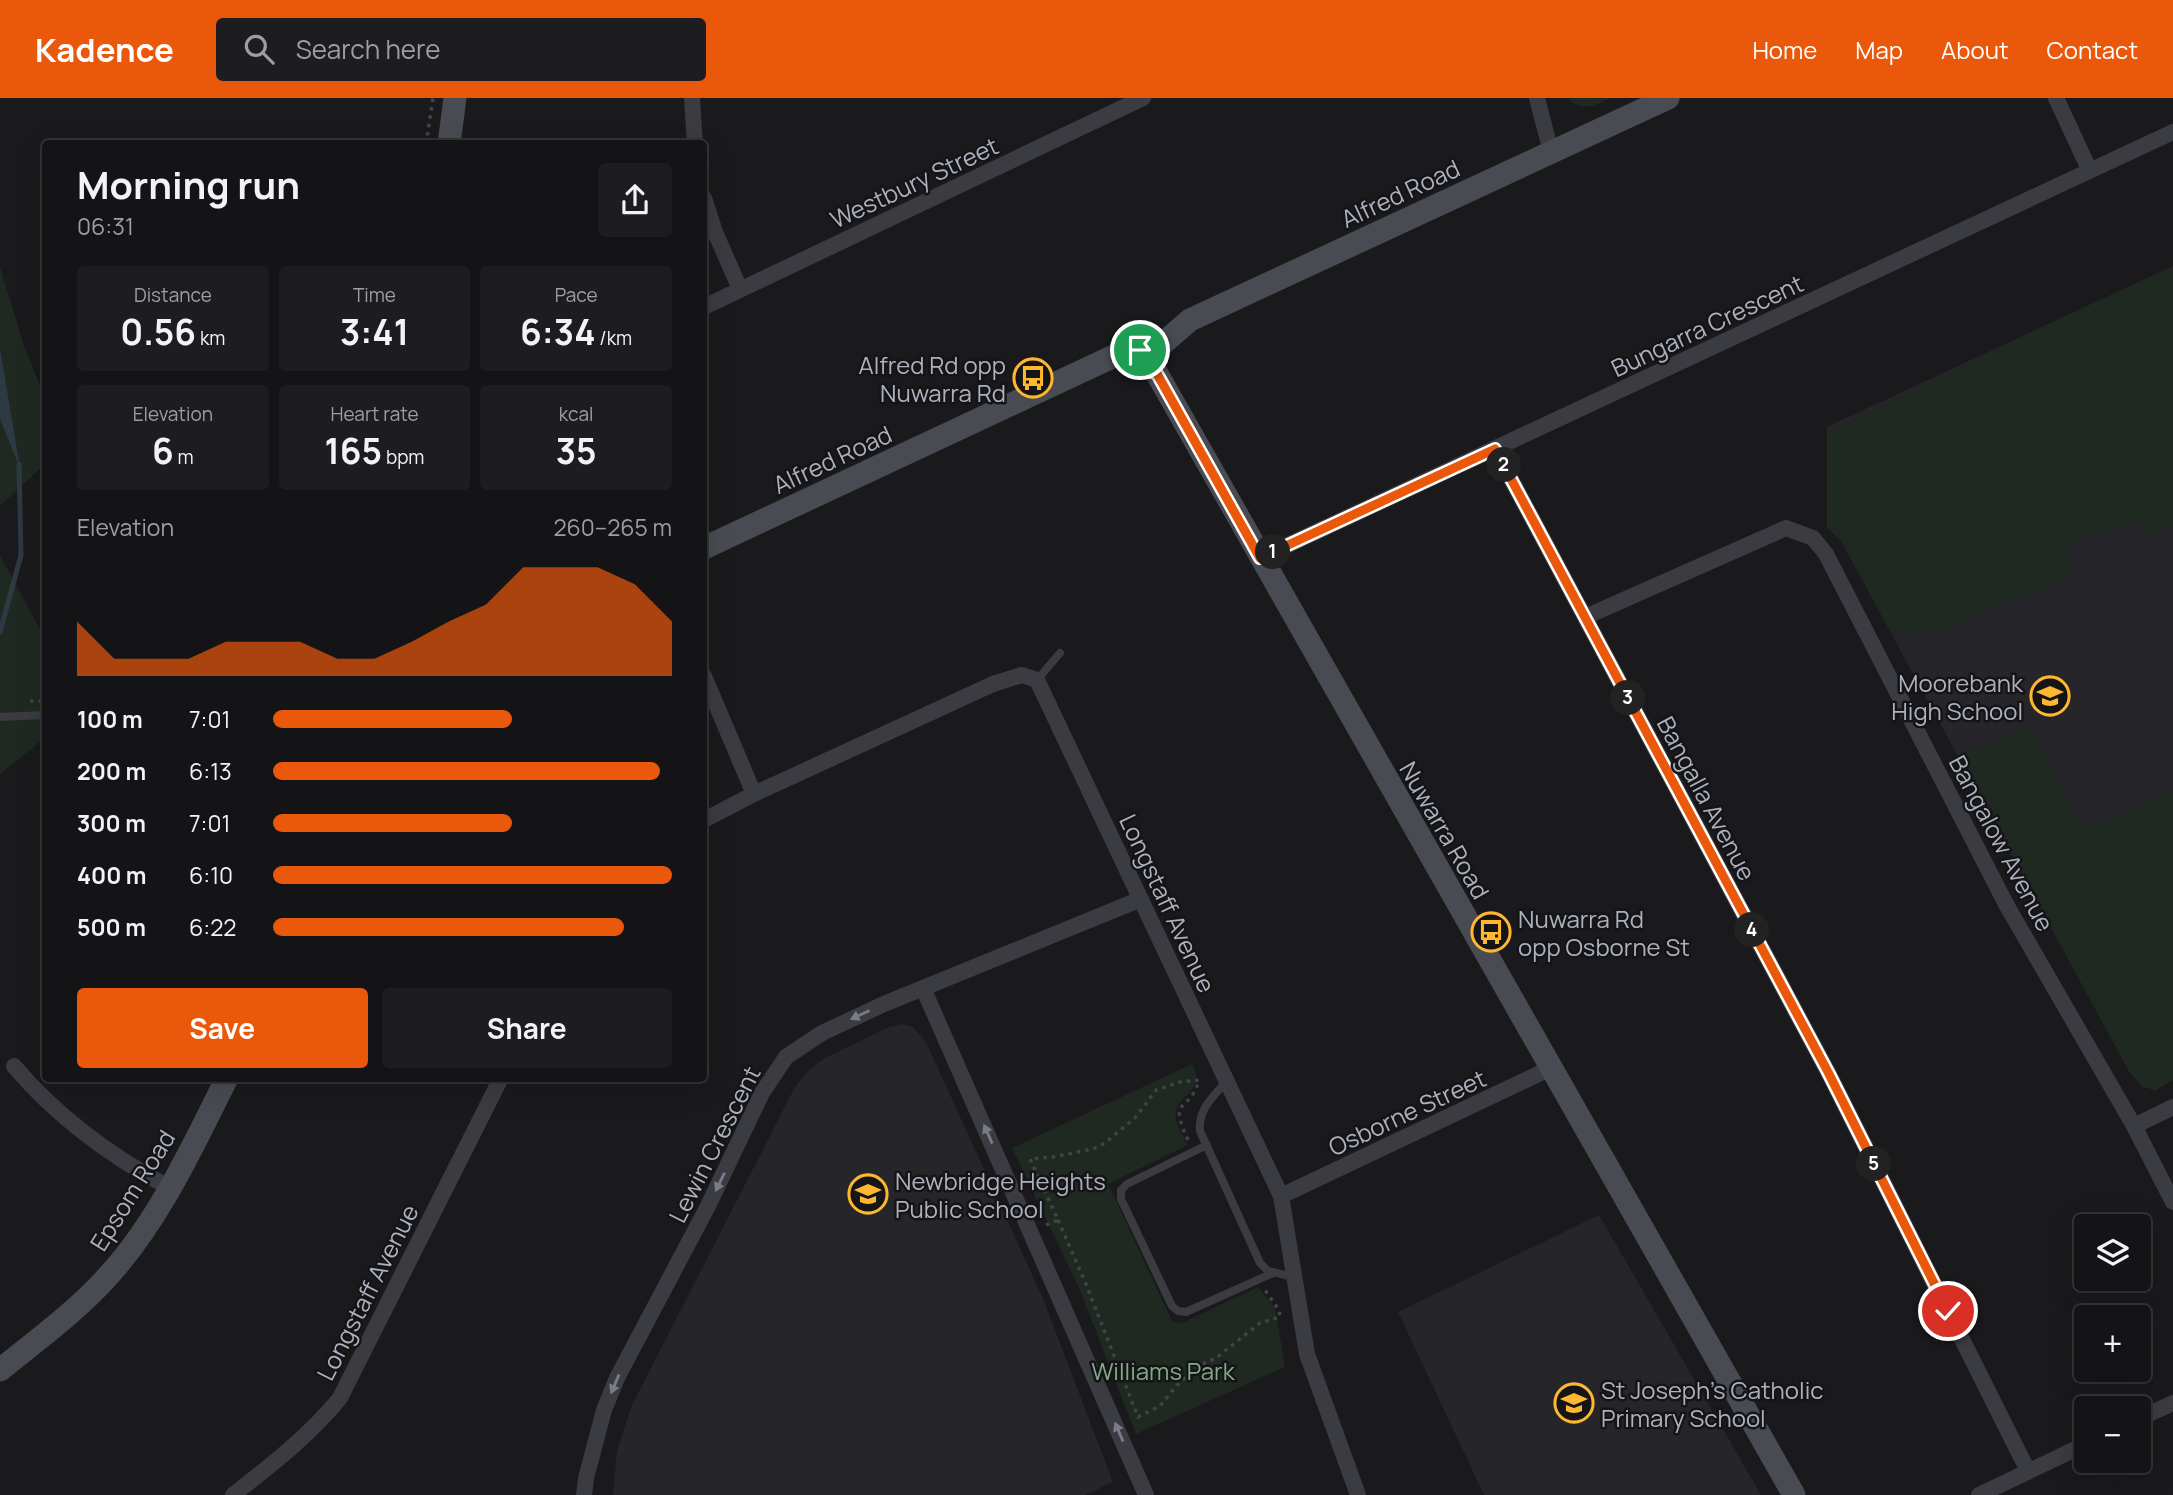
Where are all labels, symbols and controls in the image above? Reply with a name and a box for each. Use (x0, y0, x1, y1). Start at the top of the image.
search box (216, 18, 706, 81)
text: Kadence (35, 27, 174, 72)
icon: search (240, 30, 278, 68)
text: Search here (296, 31, 440, 67)
text: Home (1752, 33, 1817, 66)
text: Map (1855, 33, 1903, 66)
text: About (1941, 33, 2009, 66)
text: Contact (2047, 33, 2138, 66)
street label: Westbury Street (824, 129, 1004, 235)
street label: Alfred Road (1335, 151, 1465, 235)
text: Morning run (77, 158, 300, 210)
button: share (598, 163, 672, 237)
text: 06:31 (77, 210, 134, 242)
street label: Bungarra Crescent (1606, 266, 1808, 384)
text: Distance (134, 282, 212, 308)
text: Time (353, 282, 396, 308)
text: Pace (555, 282, 598, 308)
text: 0.56 (120, 308, 196, 356)
text: 3:41 (340, 308, 409, 356)
text: 6:34 (520, 308, 596, 356)
pin (1110, 320, 1170, 380)
text: km (196, 325, 225, 351)
text: /km (596, 325, 632, 351)
icon: arrive (1121, 331, 1159, 369)
place label: Alfred Rd opp Nuwarra Rd (858, 348, 1006, 409)
bus stop icon: Alfred Rd opp Nuwarra Rd (1012, 357, 1054, 399)
text: Elevation (133, 401, 213, 427)
text: Heart rate (330, 401, 419, 427)
text: kcal (559, 401, 594, 427)
street label: Alfred Road (767, 417, 897, 501)
text: 6 (152, 427, 174, 475)
text: 165 (324, 427, 382, 475)
text: 35 (556, 427, 597, 475)
text: m (174, 444, 194, 470)
text: bpm (382, 444, 425, 470)
pin: 2 (1486, 448, 1522, 482)
text: 2 (1498, 451, 1509, 477)
text: Elevation (77, 511, 174, 543)
text: 260–265 m (553, 511, 672, 543)
pin: 1 (1256, 534, 1290, 570)
text: 1 (1268, 538, 1277, 564)
place label: Moorebank High School (1891, 666, 2024, 727)
school or university icon: Moorebank High School (2029, 675, 2071, 717)
pin: 3 (1610, 680, 1646, 716)
text: 3 (1622, 684, 1633, 710)
text: 100 m (77, 703, 143, 735)
text: 7:01 (189, 703, 230, 735)
street label: Bangalla Avenue (1650, 710, 1764, 886)
street label: Bangalow Avenue (1942, 749, 2062, 937)
text: 200 m (77, 755, 146, 787)
text: 6:13 (189, 755, 232, 787)
street label: Nuwarra Road (1392, 755, 1498, 905)
text: 300 m (77, 807, 146, 839)
text: 7:01 (189, 807, 230, 839)
street label: Longstaff Avenue (1112, 808, 1224, 998)
text: 400 m (77, 859, 147, 891)
text: 6:10 (189, 859, 233, 891)
place label: Nuwarra Rd opp Osborne St (1518, 902, 1690, 963)
text: 500 m (77, 911, 146, 943)
text: 6:22 (189, 911, 236, 943)
bus stop icon: Nuwarra Rd opp Osborne St (1470, 911, 1512, 953)
pin: 4 (1734, 912, 1770, 948)
text: 4 (1746, 916, 1757, 942)
button: Save (77, 988, 368, 1068)
button: Share (382, 988, 672, 1068)
one-way arrow (850, 1009, 870, 1021)
street label: Lewin Crescent (660, 1060, 768, 1228)
street label: Osborne Street (1323, 1061, 1491, 1163)
street label: Epsom Road (82, 1123, 182, 1257)
one-way arrow (982, 1124, 994, 1144)
pin: 5 (1856, 1146, 1892, 1182)
text: 5 (1868, 1150, 1879, 1176)
place label: Newbridge Heights Public School (895, 1164, 1106, 1225)
one-way arrow (714, 1172, 725, 1192)
school or university icon: Newbridge Heights Public School (847, 1173, 889, 1215)
street label: Longstaff Avenue (308, 1198, 426, 1386)
map controls (2074, 1214, 2151, 1473)
button: layers (2074, 1214, 2151, 1291)
pin (1918, 1281, 1978, 1341)
icon: check (1929, 1292, 1967, 1330)
button: + (2074, 1305, 2151, 1382)
park label: Williams Park (1091, 1354, 1236, 1387)
place label: St Joseph's Catholic Primary School (1601, 1373, 1824, 1434)
one-way arrow (609, 1374, 621, 1394)
school or university icon: St Joseph's Catholic Primary School (1553, 1382, 1595, 1424)
button: − (2074, 1396, 2151, 1473)
one-way arrow (1113, 1422, 1124, 1443)

